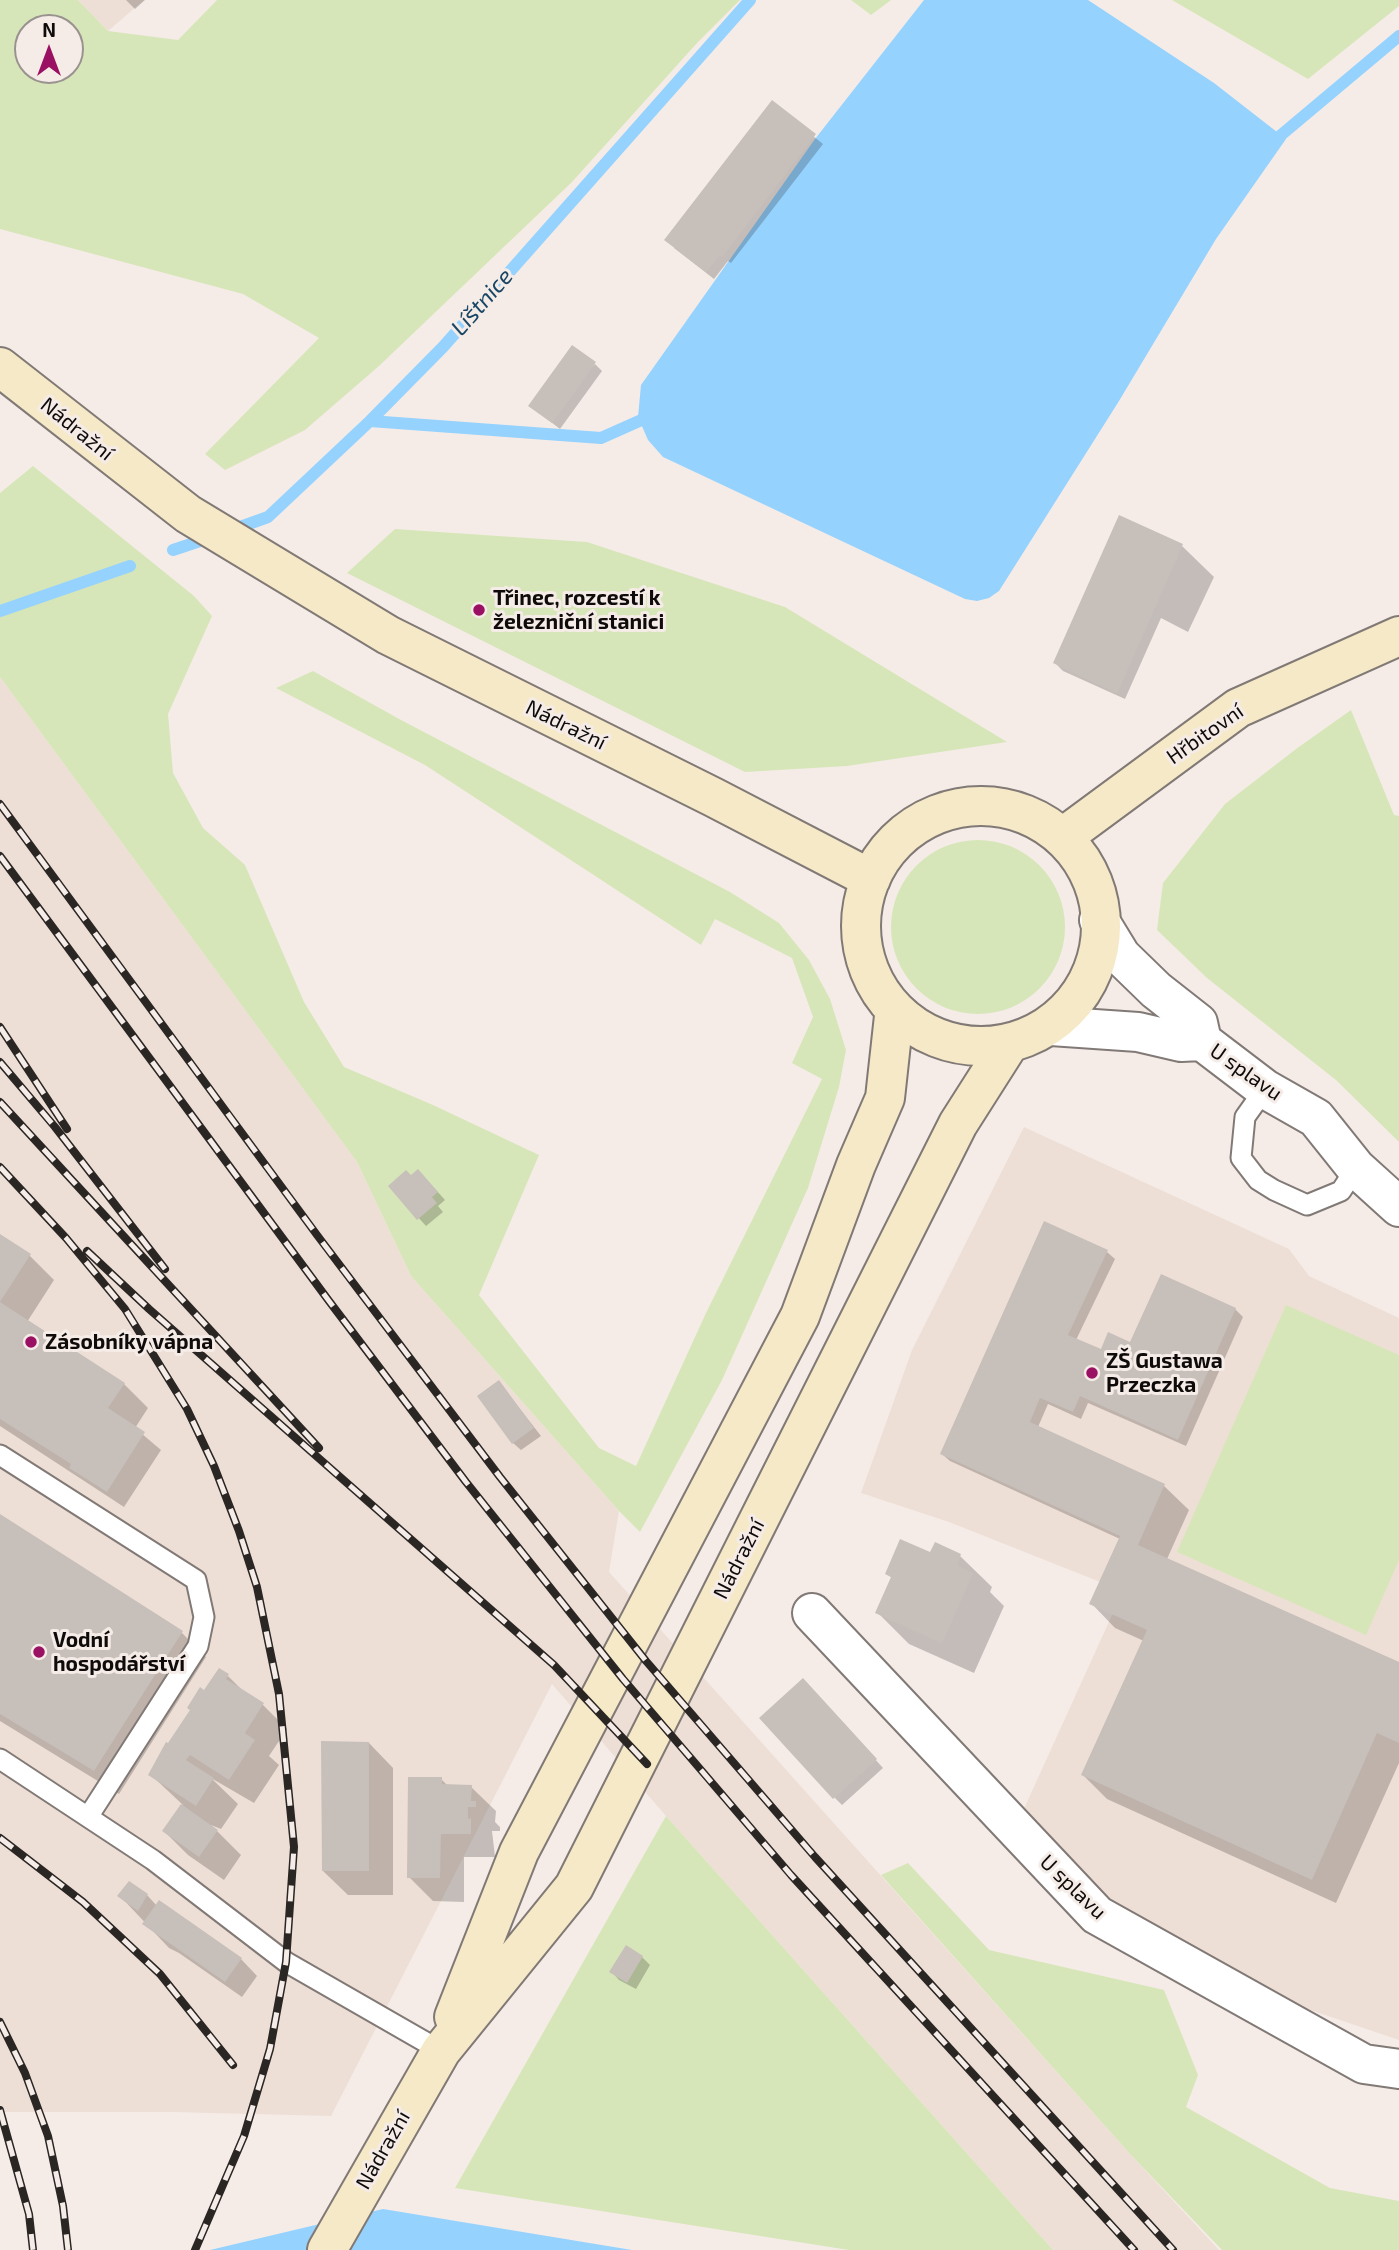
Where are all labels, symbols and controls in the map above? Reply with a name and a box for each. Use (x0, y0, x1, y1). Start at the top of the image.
north arrow (14, 14, 84, 84)
text: N (42, 18, 56, 41)
water label: Líštnice (445, 263, 519, 341)
street label: Nádražní (35, 392, 119, 466)
place label: Třinec, rozcestí k železniční stanici (493, 585, 664, 635)
marker: Třinec, rozcestí k železniční stanici (471, 602, 487, 618)
street label: Nádražní (522, 695, 610, 755)
street label: Hřbitovní (1162, 698, 1248, 770)
street label: U splavu (1205, 1038, 1287, 1106)
place label: Zásobníky vápna (45, 1329, 213, 1355)
marker: Zásobníky vápna (23, 1334, 39, 1350)
place label: ZŠ Gustawa Przeczka (1106, 1348, 1223, 1398)
marker: ZŠ Gustawa Przeczka (1084, 1365, 1100, 1381)
street label: Nádražní (708, 1515, 770, 1603)
place label: Vodní hospodářství (53, 1627, 185, 1677)
marker: Vodní hospodářství (31, 1644, 47, 1660)
street label: U splavu (1035, 1849, 1111, 1925)
street label: Nádražní (350, 2106, 416, 2194)

